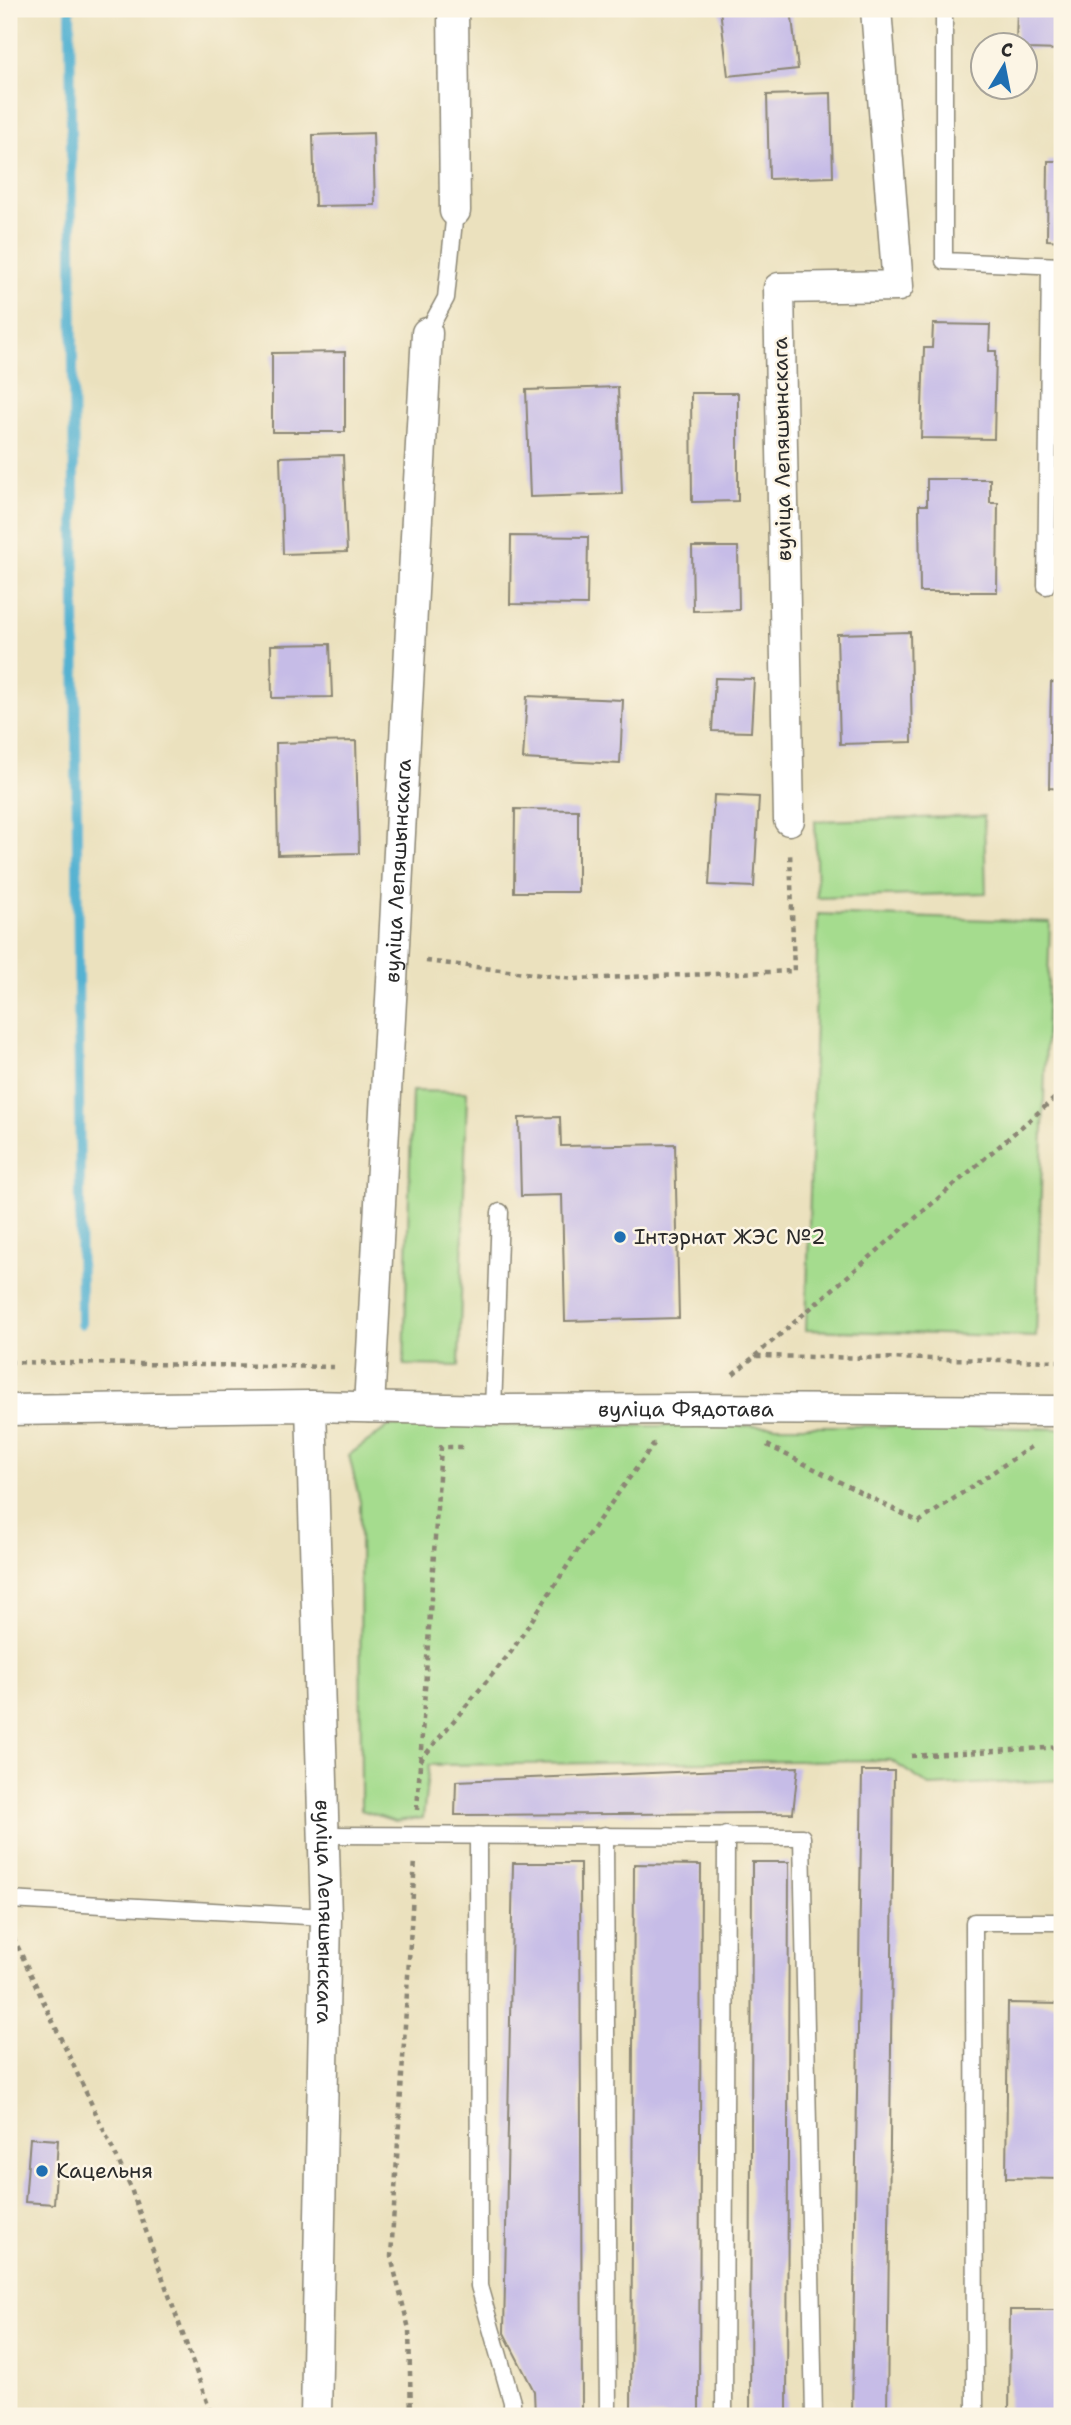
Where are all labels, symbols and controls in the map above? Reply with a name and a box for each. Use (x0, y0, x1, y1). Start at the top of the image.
north arrow (970, 32, 1040, 102)
text: С (999, 36, 1015, 63)
street label: вуліца Лепяшынскага (766, 337, 798, 561)
street label: вуліца Лепяшынскага (378, 758, 418, 984)
place label: Інтэрнат ЖЭС №2 (634, 1223, 826, 1251)
marker: Інтэрнат ЖЭС №2 (612, 1229, 628, 1245)
street label: вуліца Фядотава (598, 1395, 774, 1423)
street label: вуліца Лепяшынскага (309, 1799, 340, 2024)
place label: Кацельня (56, 2157, 153, 2185)
marker: Кацельня (34, 2163, 50, 2179)

